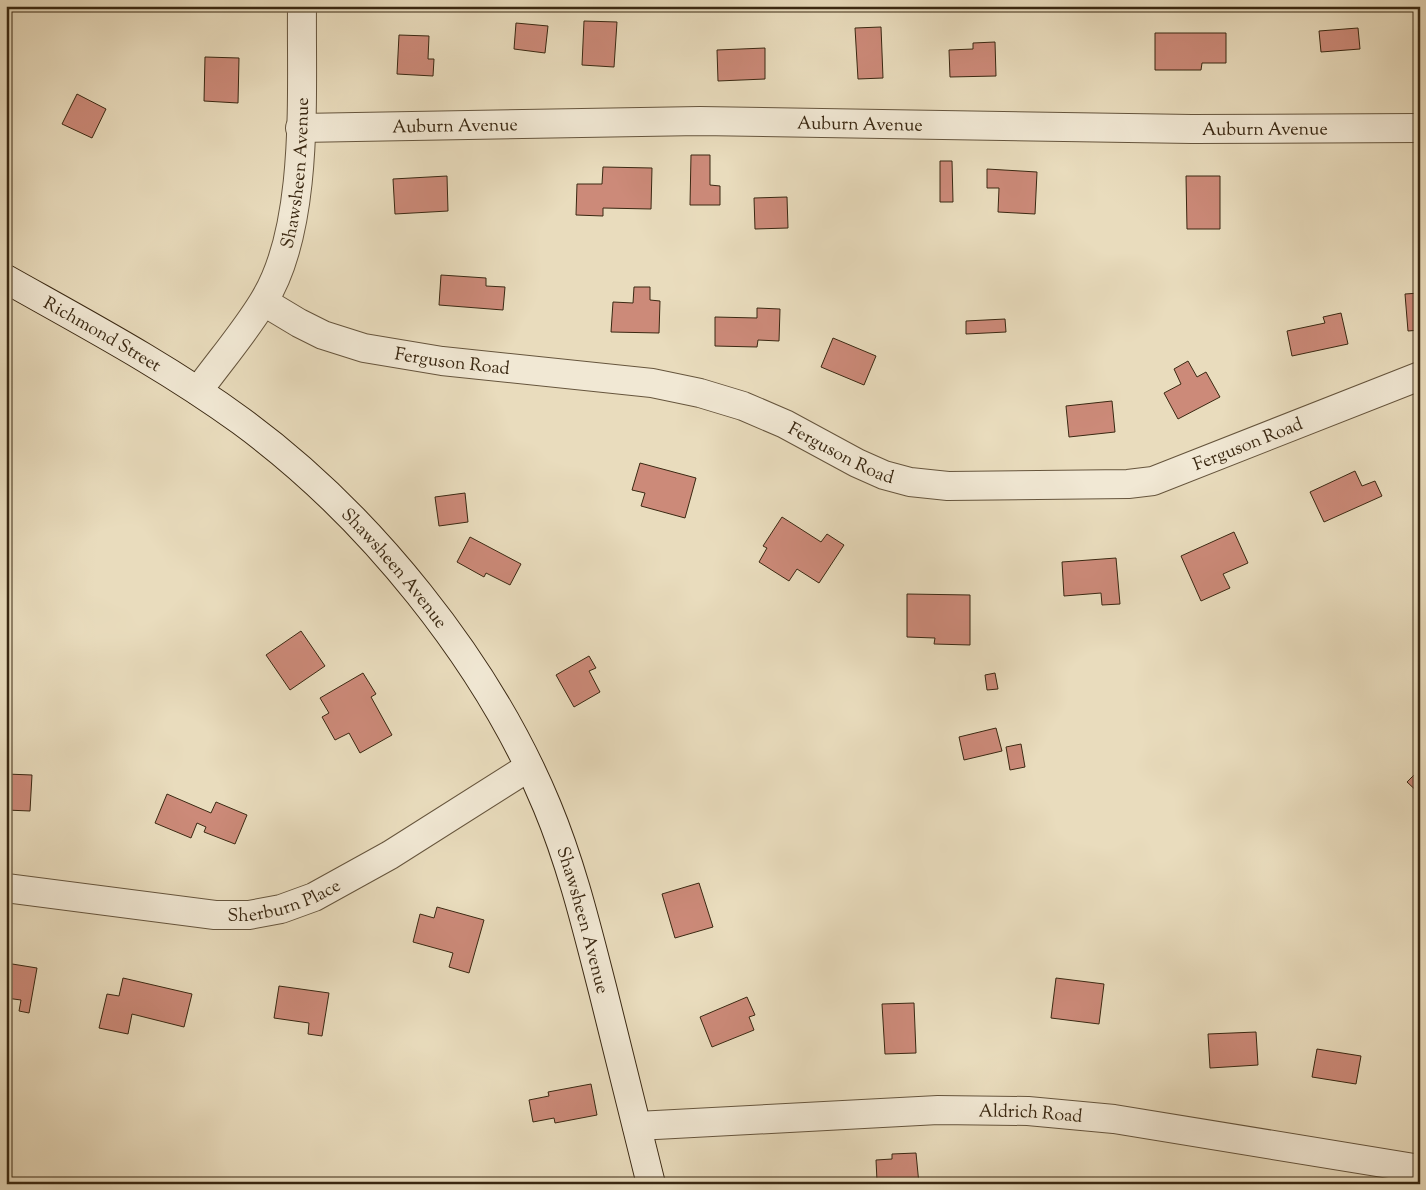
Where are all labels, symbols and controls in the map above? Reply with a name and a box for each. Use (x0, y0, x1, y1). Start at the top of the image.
street label: Shawsheen Avenue (275, 97, 317, 252)
street label: Auburn Avenue (797, 112, 923, 140)
street label: Auburn Avenue (392, 113, 518, 141)
street label: Auburn Avenue (1202, 117, 1328, 144)
street label: Richmond Street (38, 291, 165, 380)
street label: Ferguson Road (392, 342, 511, 383)
street label: Ferguson Road (1190, 412, 1307, 479)
street label: Ferguson Road (783, 417, 897, 492)
street label: Shawsheen Avenue (334, 503, 452, 635)
street label: Shawsheen Avenue (548, 844, 614, 997)
street label: Sherburn Place (228, 874, 346, 930)
street label: Aldrich Road (978, 1099, 1083, 1131)

